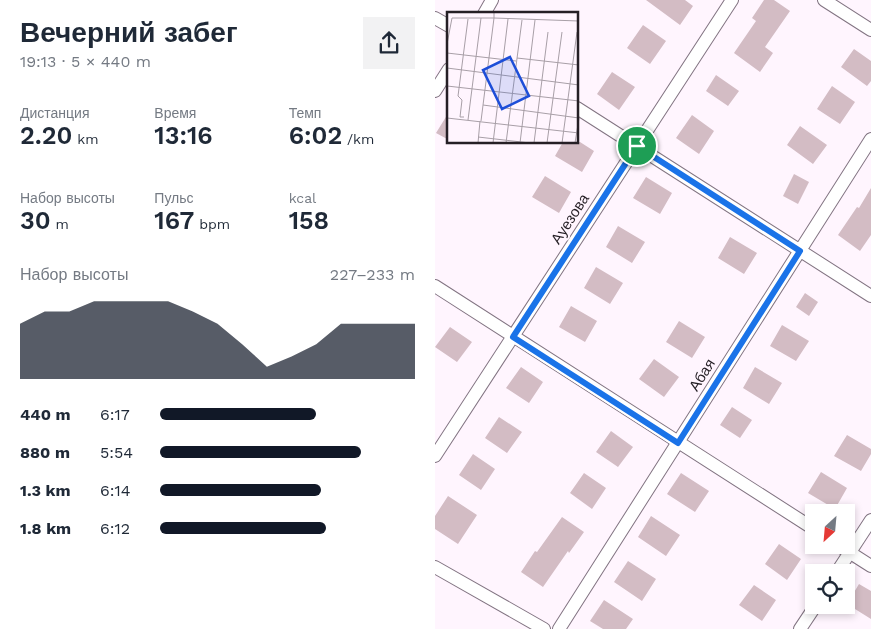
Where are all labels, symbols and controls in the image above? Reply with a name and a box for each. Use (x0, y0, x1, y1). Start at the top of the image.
inset map (447, 12, 579, 144)
text: Вечерний забег (20, 16, 238, 49)
button: share (363, 17, 415, 69)
text: 19:13 · 5 × 440 m (20, 52, 151, 71)
text: Дистанция (20, 105, 90, 121)
text: Время (154, 105, 196, 121)
text: Темп (289, 105, 321, 121)
text: 2.20 (20, 121, 72, 150)
text: 13:16 (154, 121, 213, 150)
text: 6:02 (289, 121, 342, 150)
pin (616, 125, 658, 167)
text: km (72, 131, 99, 147)
text: /km (342, 131, 374, 147)
icon: arrive (623, 132, 651, 160)
text: Набор высоты (20, 190, 115, 206)
text: Пульс (154, 190, 194, 206)
text: kcal (289, 190, 316, 206)
street label: Ауезова (547, 190, 593, 248)
text: 30 (20, 206, 51, 235)
text: 167 (154, 206, 194, 235)
text: 158 (289, 206, 329, 235)
text: m (51, 216, 69, 232)
text: bpm (194, 216, 230, 232)
text: Набор высоты (20, 265, 128, 284)
text: 227–233 m (330, 265, 415, 284)
street label: Абая (685, 356, 719, 394)
text: 440 m (20, 405, 71, 424)
text: 6:17 (100, 405, 130, 424)
text: 880 m (20, 443, 70, 462)
text: 5:54 (100, 443, 133, 462)
text: 1.3 km (20, 481, 71, 500)
text: 6:14 (100, 481, 130, 500)
north arrow (805, 504, 855, 554)
map controls (805, 504, 855, 614)
text: 1.8 km (20, 519, 71, 538)
text: 6:12 (100, 519, 130, 538)
button: locate (805, 564, 855, 614)

